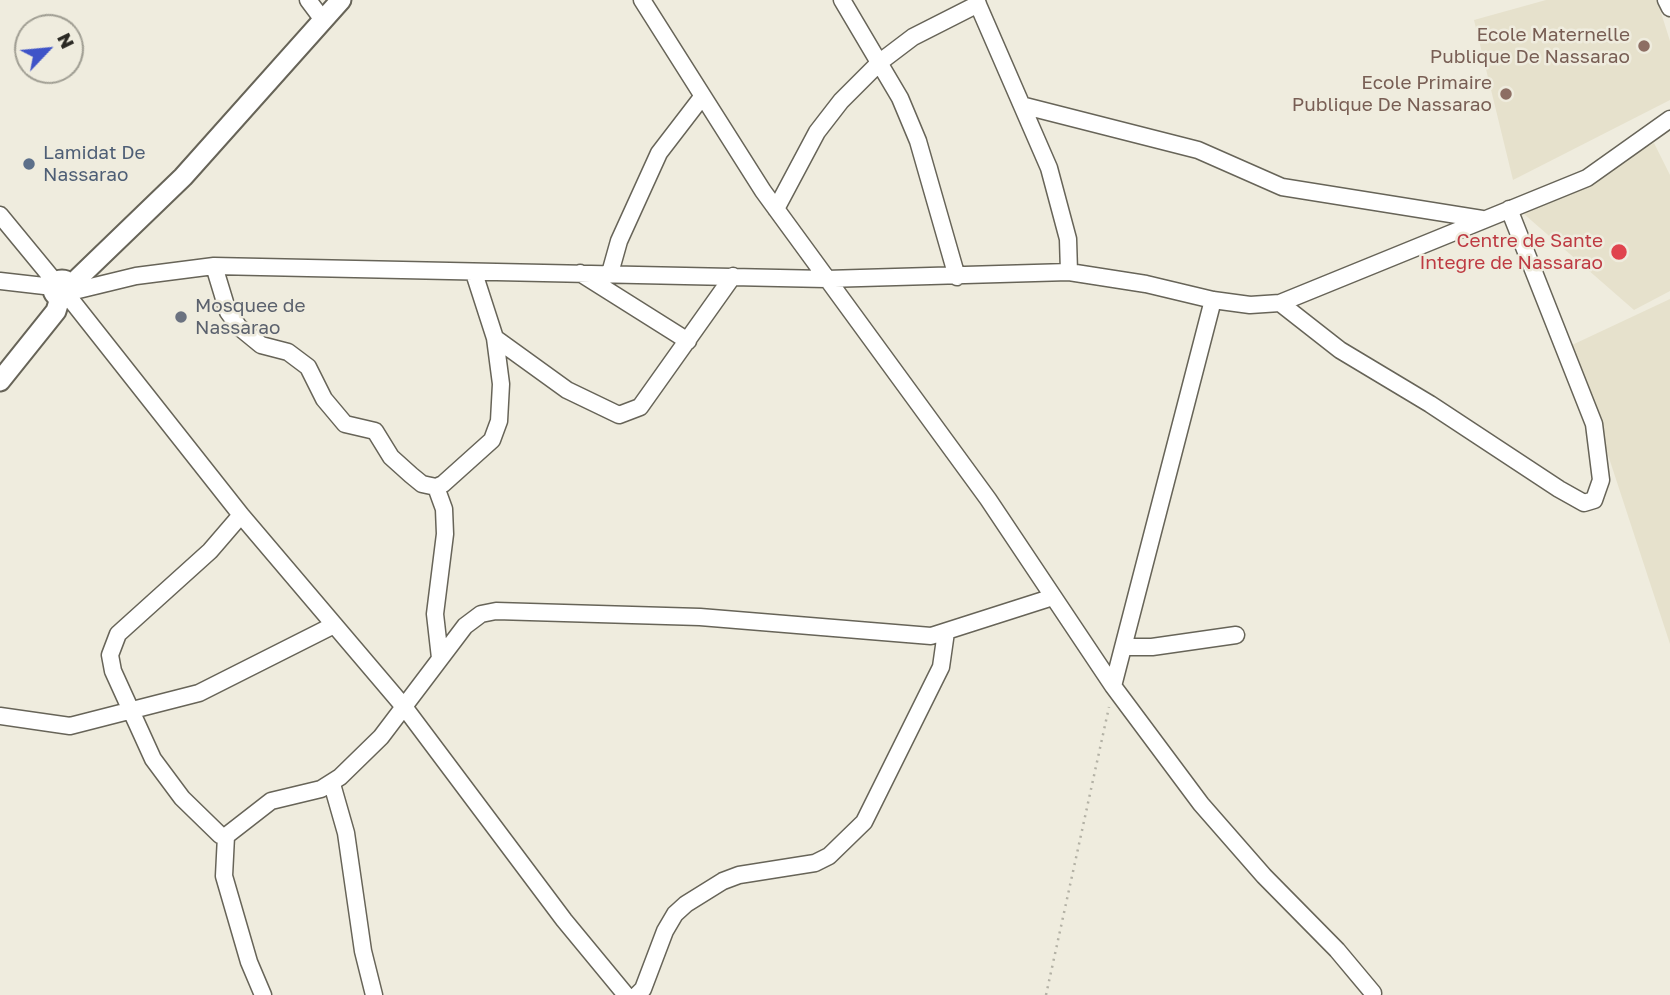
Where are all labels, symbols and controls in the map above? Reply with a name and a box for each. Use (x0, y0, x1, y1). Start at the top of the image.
north arrow (14, 14, 84, 84)
place label: Ecole Maternelle Publique De Nassarao (1430, 24, 1630, 68)
text: N (53, 29, 80, 52)
marker: Ecole Maternelle Publique De Nassarao (1636, 38, 1652, 54)
place label: Ecole Primaire Publique De Nassarao (1292, 72, 1492, 116)
marker: Ecole Primaire Publique De Nassarao (1498, 86, 1514, 102)
place label: Lamidat De Nassarao (43, 142, 146, 186)
marker: Lamidat De Nassarao (21, 156, 37, 172)
place label: Centre de Sante Integre de Nassarao (1419, 230, 1603, 274)
marker: Centre de Sante Integre de Nassarao (1609, 242, 1629, 262)
place label: Mosquee de Nassarao (195, 295, 305, 339)
marker: Mosquee de Nassarao (173, 309, 189, 325)

